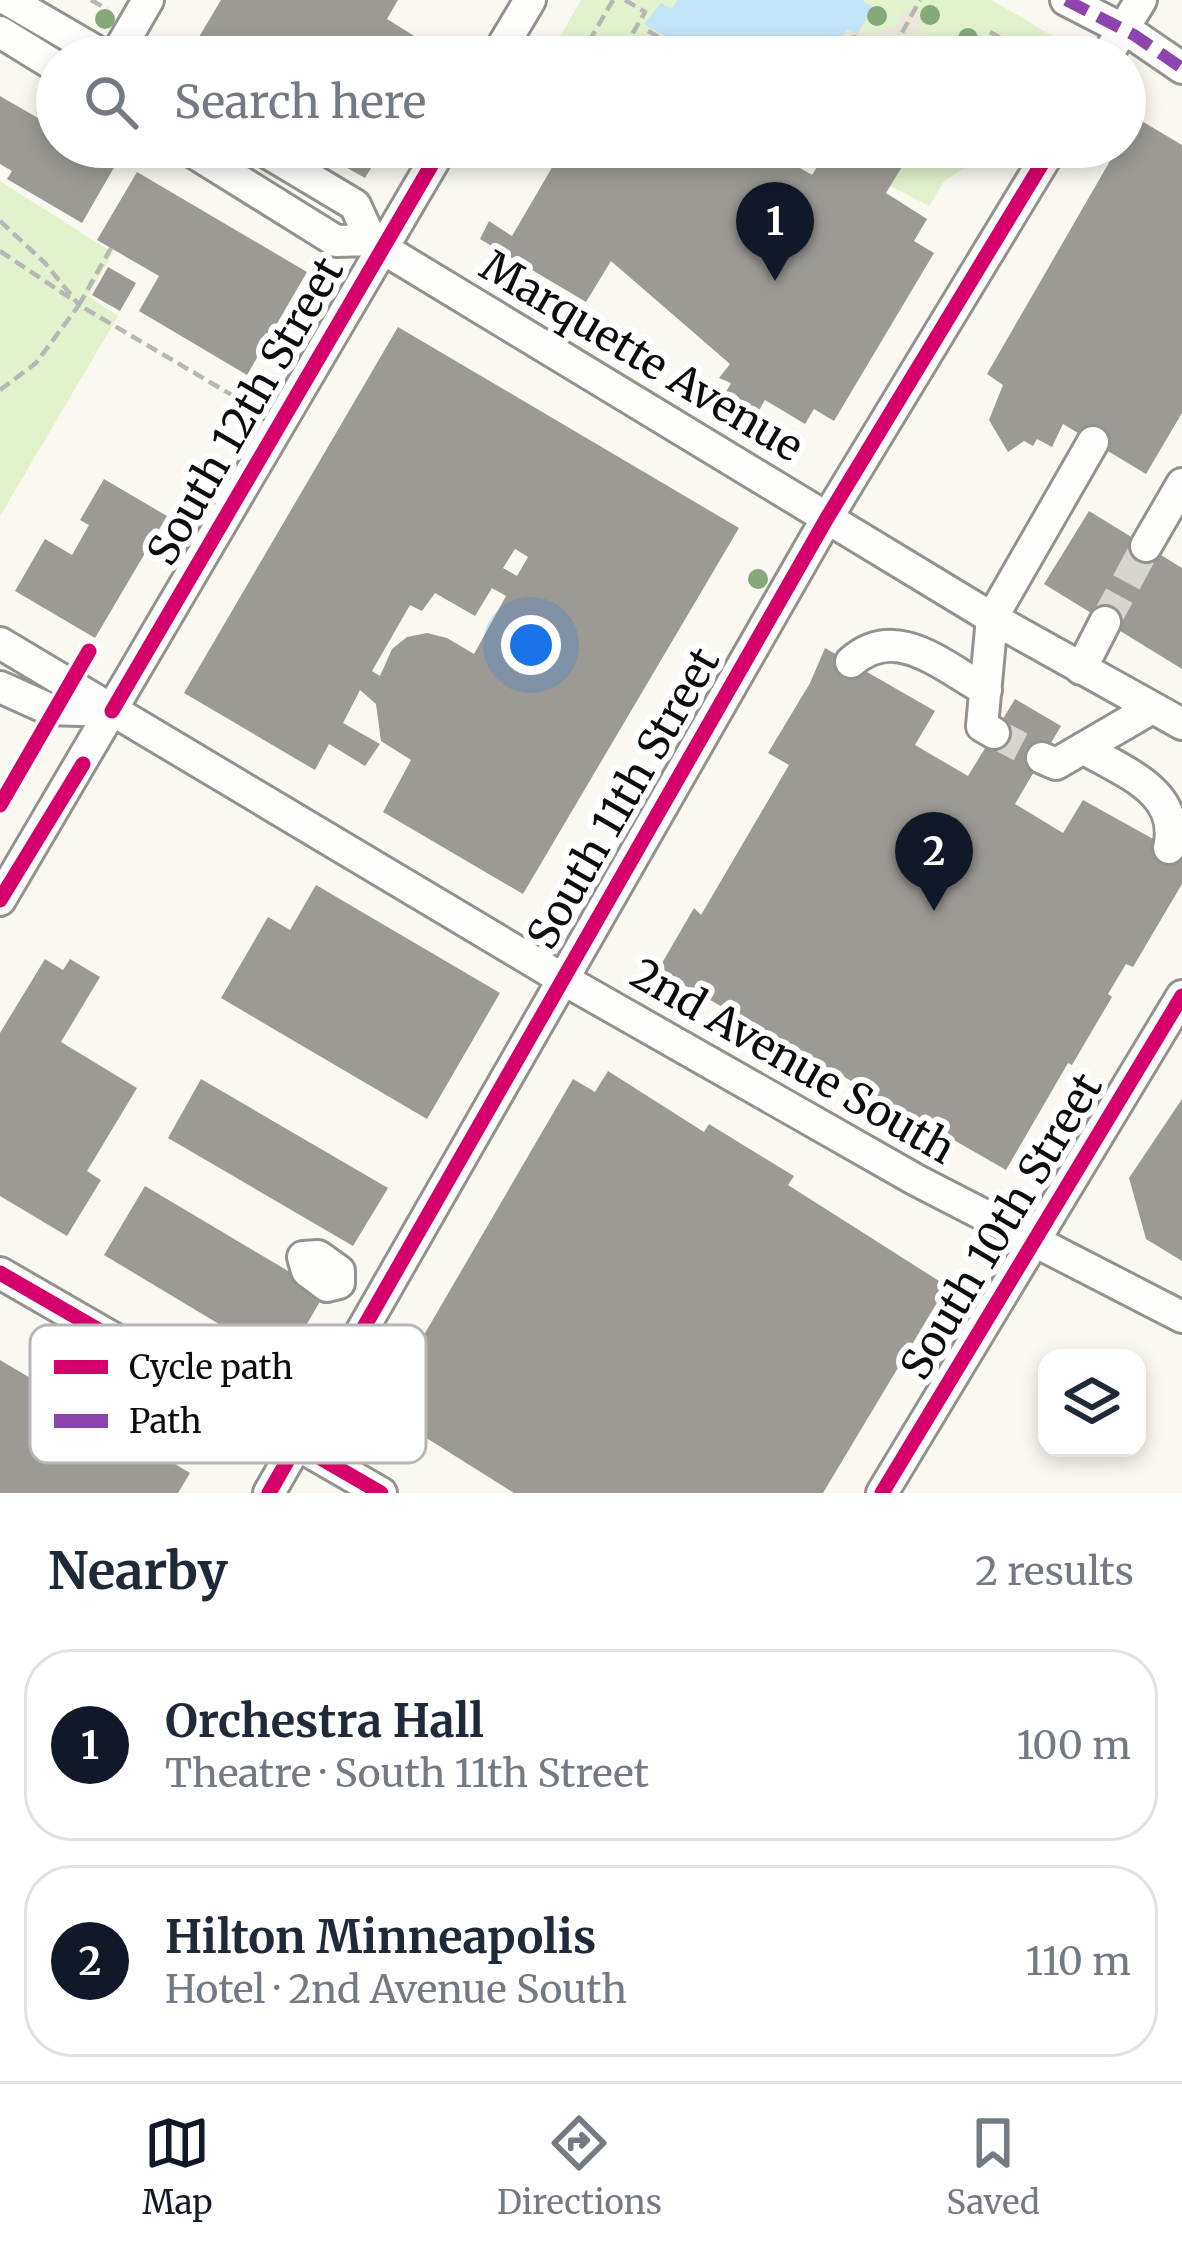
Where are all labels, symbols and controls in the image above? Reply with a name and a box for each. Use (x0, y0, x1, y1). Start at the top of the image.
search box (36, 36, 1146, 168)
icon: search (78, 69, 144, 135)
text: Search here (174, 74, 426, 130)
pin: 1 (736, 182, 814, 281)
street label: Marquette Avenue (472, 239, 812, 473)
street label: South 12th Street (136, 248, 354, 574)
your location (501, 615, 561, 675)
street label: South 11th Street (516, 638, 730, 958)
pin: 2 (895, 812, 973, 911)
street label: 2nd Avenue South (622, 947, 964, 1175)
street label: South 10th Street (889, 1063, 1113, 1389)
legend (30, 1325, 426, 1463)
text: Cycle path (129, 1347, 293, 1388)
map controls (1038, 1349, 1146, 1457)
button: layers (1038, 1349, 1146, 1457)
text: Path (129, 1401, 202, 1442)
text: Nearby (48, 1539, 228, 1603)
text: 2 results (975, 1547, 1134, 1596)
text: Orchestra Hall (165, 1693, 484, 1749)
text: 1 (81, 1721, 99, 1770)
text: 100 m (1016, 1721, 1131, 1770)
text: Theatre · South 11th Street (165, 1749, 649, 1798)
text: Hilton Minneapolis (165, 1909, 596, 1965)
text: 2 (79, 1937, 101, 1986)
text: 110 m (1026, 1937, 1131, 1986)
text: Hotel · 2nd Avenue South (165, 1965, 627, 2014)
tab: Map (142, 2110, 213, 2223)
tab: Directions (497, 2110, 662, 2223)
tab: Saved (946, 2110, 1040, 2223)

